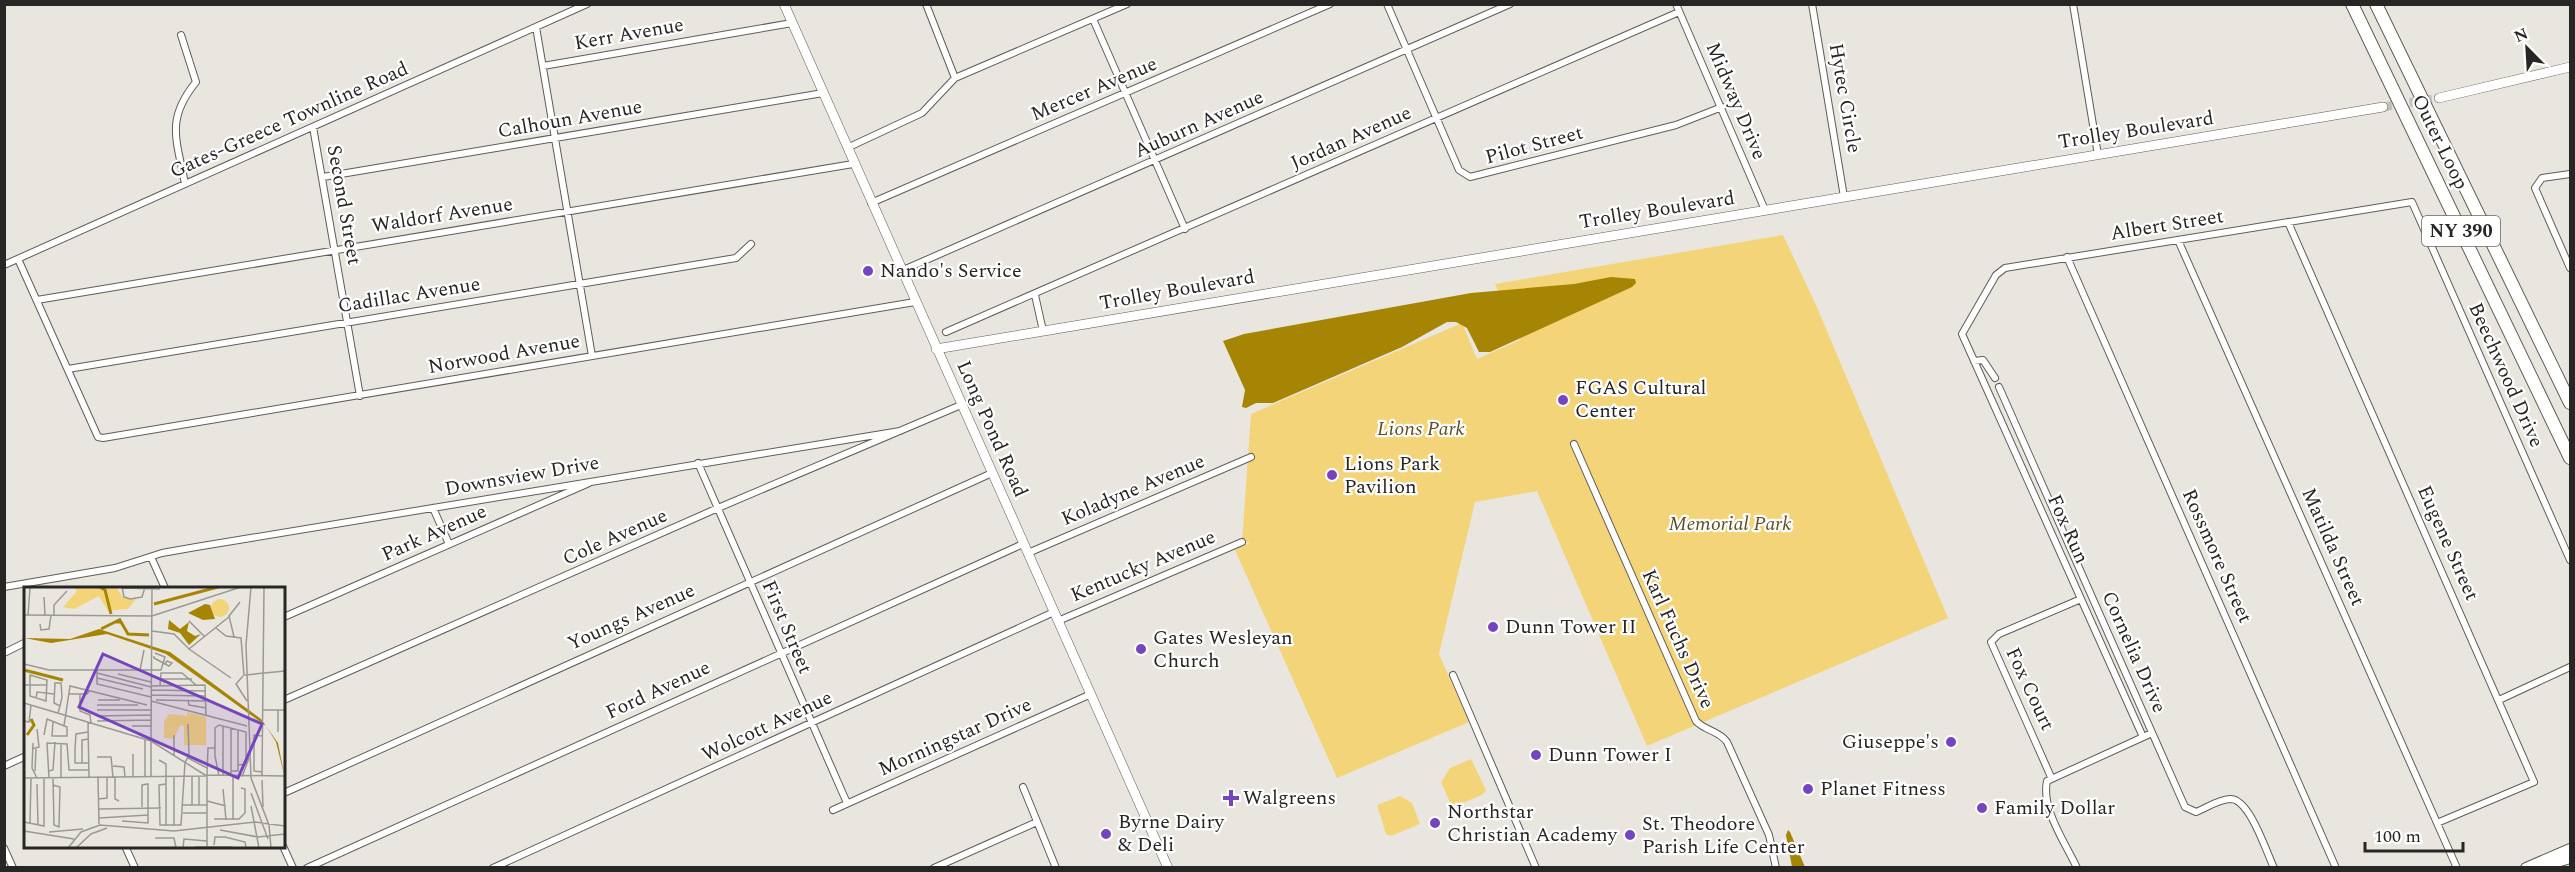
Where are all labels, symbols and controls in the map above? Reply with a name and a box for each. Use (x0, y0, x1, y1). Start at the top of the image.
street label: Kerr Avenue (572, 10, 686, 58)
north arrow (2497, 18, 2557, 78)
text: N (2510, 22, 2532, 49)
street label: Midway Drive (1698, 38, 1774, 164)
street label: Hytec Circle (1821, 41, 1869, 155)
street label: Mercer Avenue (1026, 49, 1162, 129)
street label: Gates-Greece Townline Road (165, 54, 413, 186)
street label: Auburn Avenue (1129, 82, 1269, 166)
street label: Outer Loop (2404, 89, 2476, 195)
street label: Calhoun Avenue (495, 92, 645, 146)
street label: Jordan Avenue (1286, 98, 1416, 178)
street label: Trolley Boulevard (2056, 103, 2216, 157)
street label: Pilot Street (1482, 118, 1586, 172)
street label: Second Street (319, 143, 369, 267)
street label: Trolley Boulevard (1577, 183, 1737, 237)
street label: Waldorf Avenue (369, 189, 515, 241)
street label: Albert Street (2108, 201, 2226, 249)
road number: NY 390 (2422, 216, 2500, 246)
place label: Nando's Service (880, 256, 1022, 286)
street label: Trolley Boulevard (1097, 262, 1257, 318)
marker: Nando's Service (861, 264, 875, 278)
street label: Cadillac Avenue (336, 269, 482, 321)
street label: Beechwood Drive (2461, 298, 2551, 452)
street label: Norwood Avenue (426, 326, 582, 382)
street label: Long Pond Road (948, 356, 1036, 502)
place label: FGAS Cultural Center (1575, 373, 1706, 426)
marker: FGAS Cultural Center (1556, 393, 1570, 407)
park label: Lions Park (1377, 414, 1466, 444)
street label: Koladyne Avenue (1056, 446, 1210, 534)
street label: Downsview Drive (442, 448, 602, 504)
place label: Lions Park Pavilion (1344, 449, 1440, 502)
marker: Lions Park Pavilion (1325, 468, 1339, 482)
street label: Eugene Street (2409, 481, 2487, 605)
street label: Matilda Street (2294, 483, 2372, 611)
street label: Rossmore Street (2174, 484, 2260, 628)
street label: Fox Run (2039, 489, 2097, 569)
street label: Park Avenue (377, 496, 491, 570)
street label: Cole Avenue (558, 501, 672, 573)
park label: Memorial Park (1668, 509, 1792, 539)
street label: Kentucky Avenue (1066, 522, 1220, 610)
street label: Karl Fuchs Drive (1634, 565, 1722, 713)
street label: Youngs Avenue (562, 575, 700, 659)
street label: First Street (754, 575, 820, 679)
street label: Cornelia Drive (2094, 586, 2174, 718)
inset map (24, 587, 285, 848)
place label: Dunn Tower II (1505, 612, 1637, 642)
marker: Dunn Tower II (1486, 620, 1500, 634)
place label: Gates Wesleyan Church (1153, 623, 1293, 676)
marker: Gates Wesleyan Church (1134, 642, 1148, 656)
street label: Fox Court (1998, 642, 2062, 736)
street label: Ford Avenue (601, 653, 715, 727)
street label: Wolcott Avenue (697, 683, 837, 769)
street label: Morningstar Drive (873, 690, 1037, 784)
place label: Giuseppe's (1842, 727, 1939, 757)
marker: Giuseppe's (1944, 735, 1958, 749)
place label: Dunn Tower I (1548, 740, 1672, 770)
marker: Dunn Tower I (1529, 748, 1543, 762)
place label: Planet Fitness (1820, 774, 1946, 804)
marker: Planet Fitness (1801, 782, 1815, 796)
place label: Walgreens (1243, 783, 1336, 813)
marker: Walgreens (1224, 791, 1238, 805)
place label: Family Dollar (1994, 793, 2115, 823)
place label: Northstar Christian Academy (1447, 797, 1618, 850)
marker: Family Dollar (1975, 801, 1989, 815)
place label: Byrne Dairy & Deli (1118, 807, 1225, 860)
place label: St. Theodore Parish Life Center (1642, 809, 1805, 862)
scale bar (2365, 815, 2462, 853)
marker: Northstar Christian Academy (1428, 816, 1442, 830)
text: 100 m (2374, 823, 2421, 850)
marker: Byrne Dairy & Deli (1099, 827, 1113, 841)
marker: St. Theodore Parish Life Center (1623, 828, 1637, 842)

